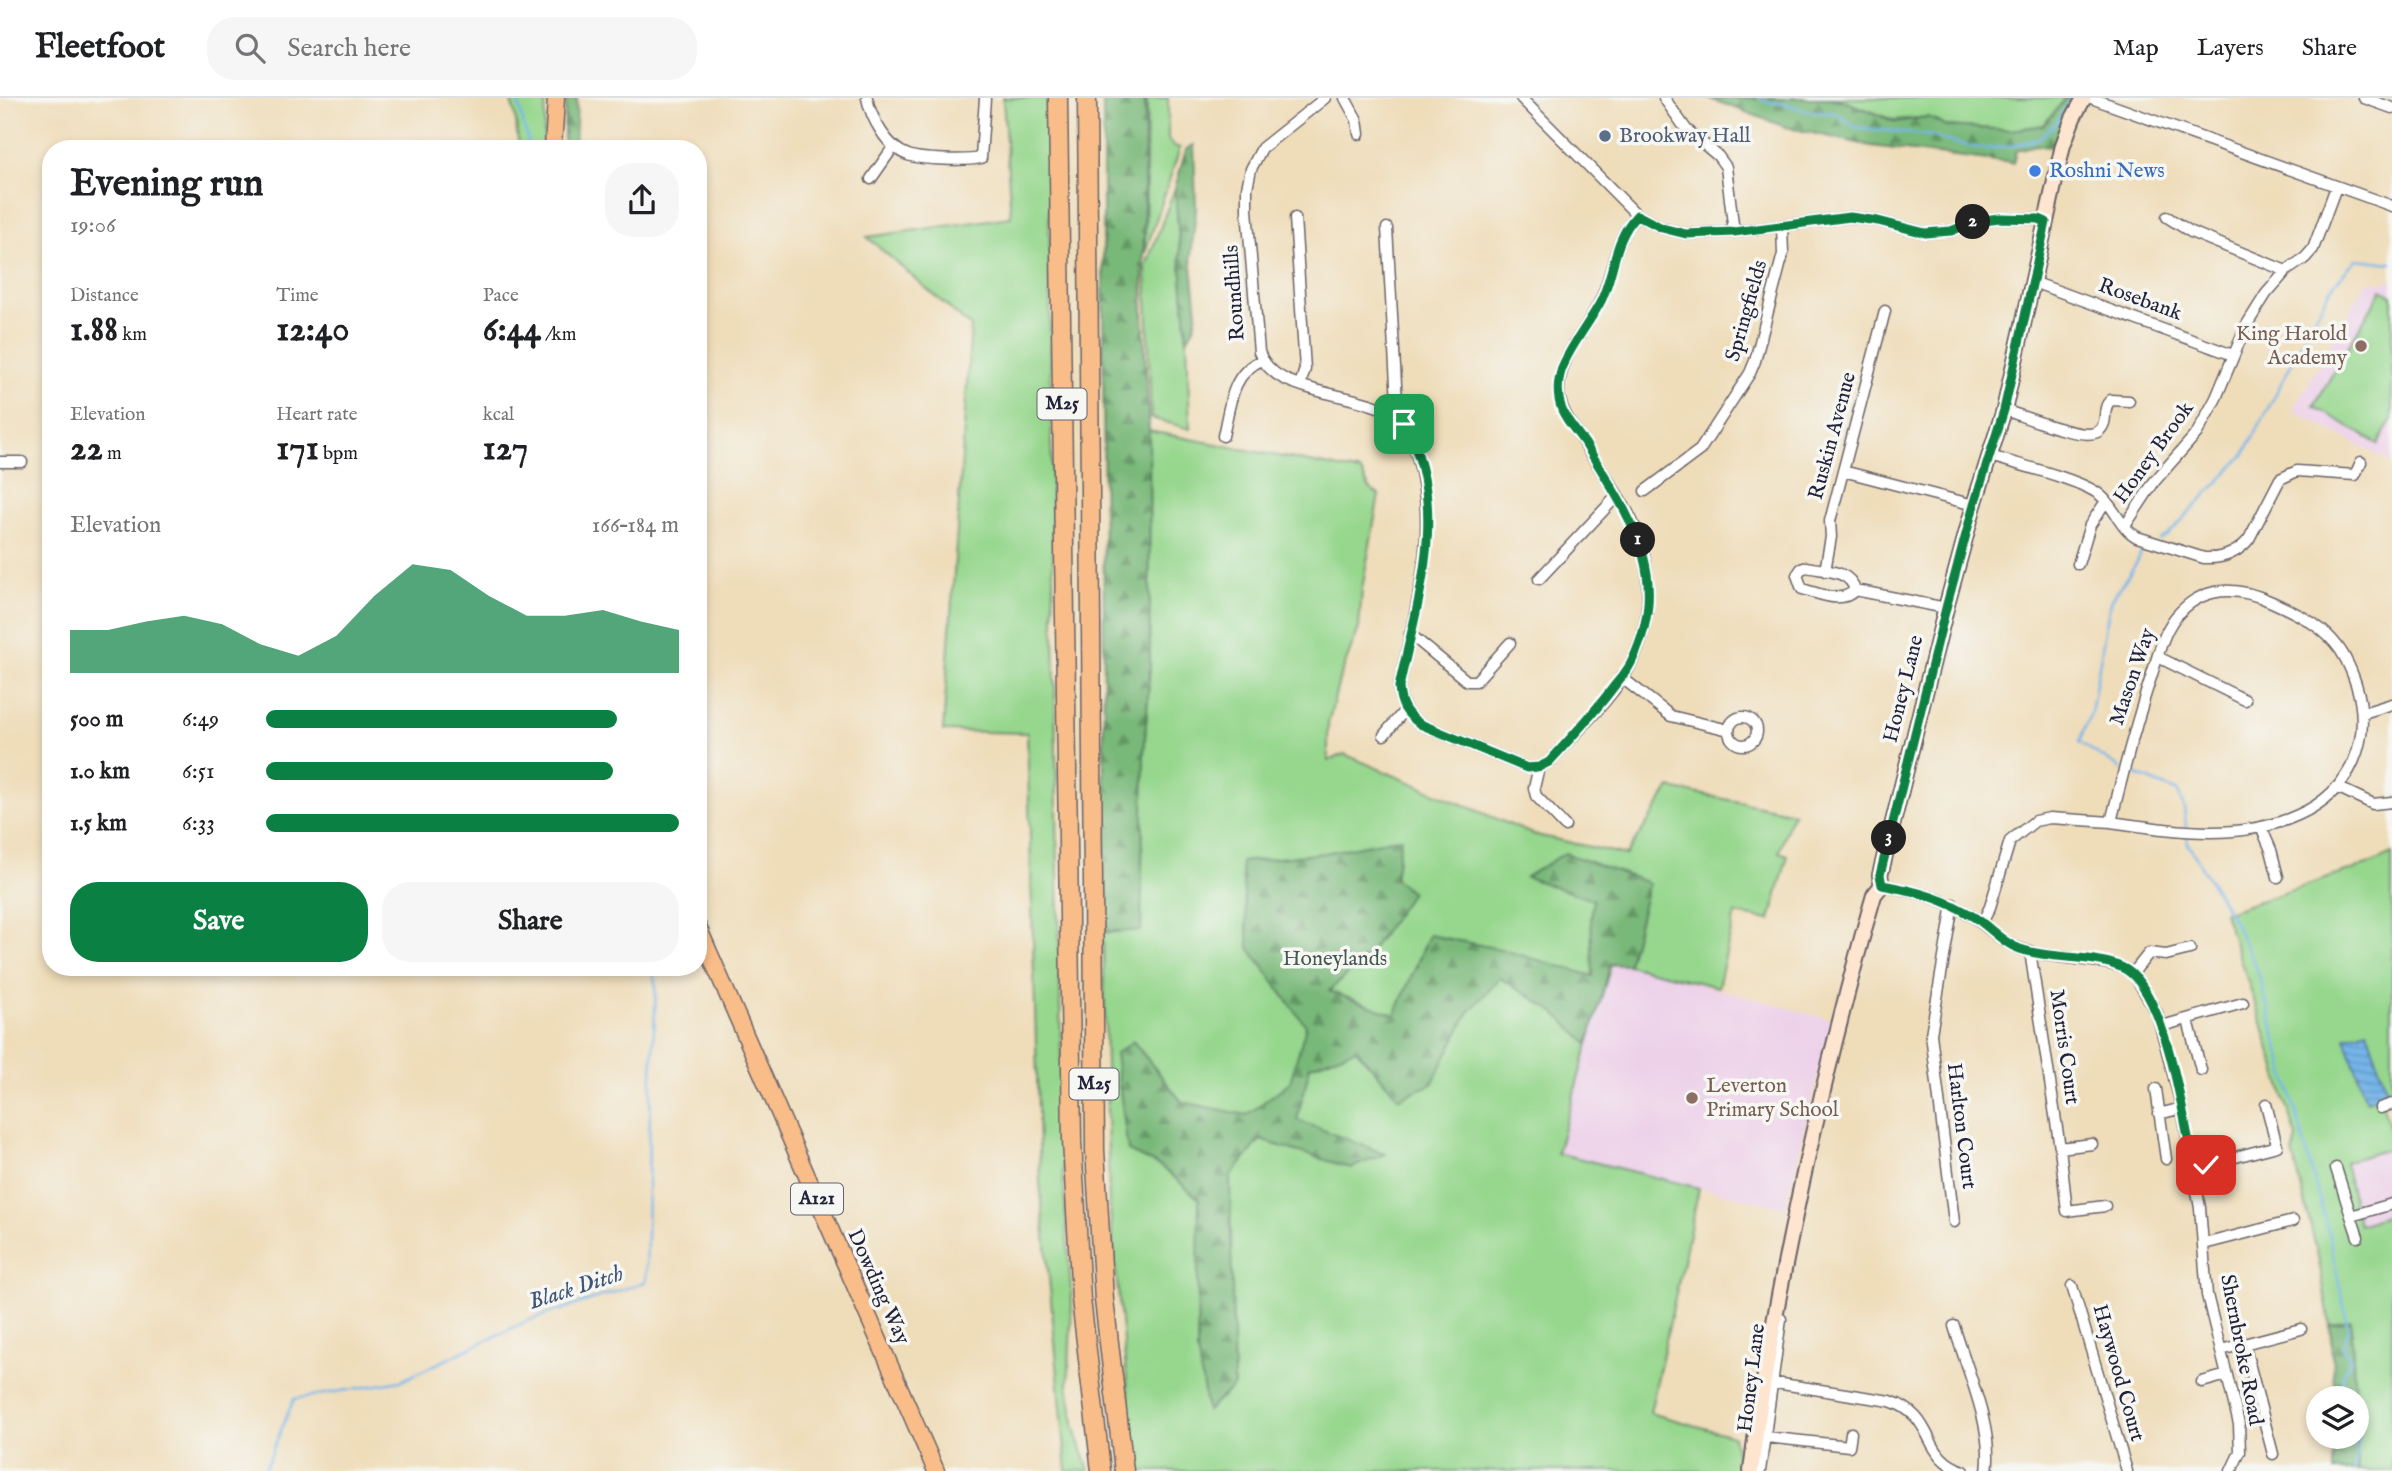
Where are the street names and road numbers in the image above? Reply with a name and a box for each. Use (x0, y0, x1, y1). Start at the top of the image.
street label: Roundhills (1218, 244, 1252, 342)
street label: Springfields (1720, 257, 1774, 365)
street label: Rosebank (2095, 272, 2186, 328)
street label: Ruskin Avenue (1803, 369, 1863, 503)
road number: M25 (1038, 388, 1086, 420)
street label: Honey Brook (2108, 396, 2201, 510)
street label: Mason Way (2104, 624, 2162, 729)
street label: Honey Lane (1878, 632, 1930, 745)
street label: Morris Court (2043, 988, 2085, 1106)
street label: Harlton Court (1940, 1061, 1982, 1191)
road number: M25 (1070, 1068, 1118, 1100)
road number: A121 (791, 1184, 843, 1214)
street label: Dowding Way (841, 1225, 916, 1349)
street label: Shernbroke Road (2213, 1272, 2269, 1429)
street label: Haywood Court (2086, 1301, 2150, 1445)
street label: Honey Lane (1732, 1322, 1772, 1434)

